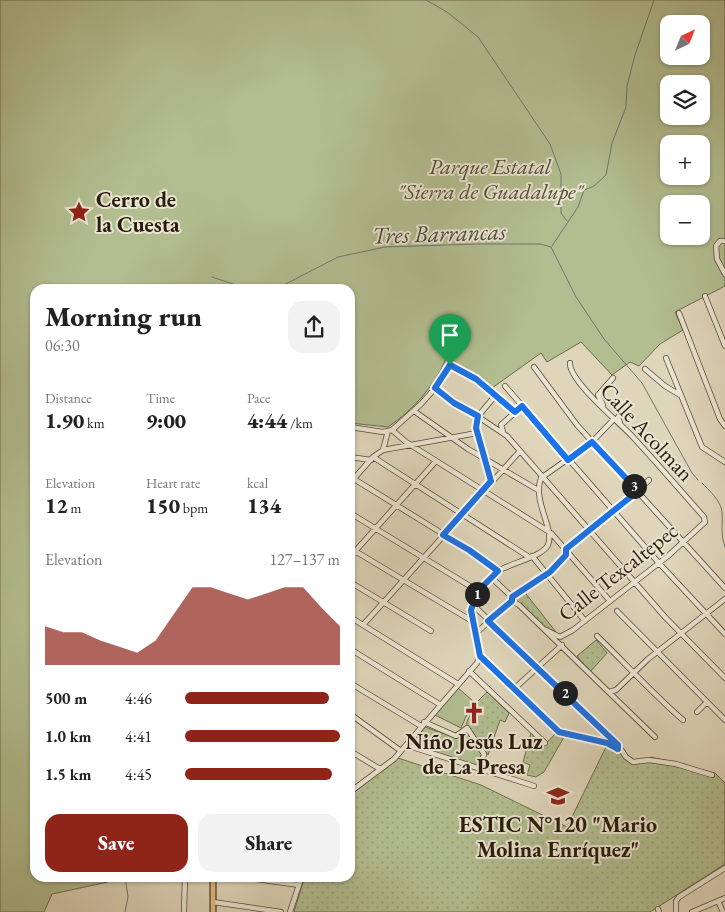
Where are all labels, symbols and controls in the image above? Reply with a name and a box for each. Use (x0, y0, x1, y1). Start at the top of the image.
north arrow (660, 15, 710, 65)
map controls (660, 15, 710, 245)
button: layers (660, 75, 710, 125)
button: + (660, 135, 710, 185)
park label: Parque Estatal "Sierra de Guadalupe" (397, 152, 586, 206)
place label: Cerro de la Cuesta (96, 185, 180, 239)
button: − (660, 195, 710, 245)
place icon: Cerro de la Cuesta (66, 199, 92, 225)
water label: Tres Barrancas (372, 215, 507, 251)
text: Morning run (45, 298, 202, 334)
button: share (288, 301, 340, 353)
pin (429, 314, 471, 365)
icon: arrive (436, 321, 464, 349)
text: 06:30 (45, 335, 80, 356)
street label: Calle Acolman (594, 376, 700, 488)
text: Distance (45, 389, 92, 407)
text: Time (146, 389, 175, 407)
text: Pace (247, 389, 271, 407)
text: 1.90 (45, 407, 84, 434)
text: 9:00 (146, 407, 186, 434)
text: 4:44 (247, 407, 287, 434)
text: km (84, 414, 105, 432)
text: /km (287, 414, 313, 432)
text: Elevation (45, 474, 95, 492)
text: Heart rate (146, 474, 200, 492)
text: kcal (247, 474, 268, 492)
pin: 3 (622, 474, 646, 498)
text: 3 (631, 477, 638, 495)
text: 12 (45, 492, 68, 519)
text: 150 (146, 492, 180, 519)
text: 134 (247, 492, 281, 519)
text: m (68, 499, 81, 517)
text: bpm (180, 499, 208, 517)
street label: Calle Texcaltepec (552, 516, 684, 628)
text: Elevation (45, 549, 103, 570)
text: 127–137 m (269, 549, 340, 570)
pin: 1 (464, 582, 490, 606)
text: 1 (474, 585, 481, 603)
pin: 2 (552, 680, 578, 706)
text: 2 (562, 684, 569, 702)
text: 500 m (45, 688, 87, 709)
text: 4:46 (125, 688, 152, 709)
church icon: Niño Jesús Luz de La Presa (461, 700, 487, 726)
text: 1.0 km (45, 726, 91, 747)
text: 4:41 (125, 726, 152, 747)
place label: Niño Jesús Luz de La Presa (405, 727, 543, 781)
text: 1.5 km (45, 764, 91, 785)
text: 4:45 (125, 764, 152, 785)
school or university icon: ESTIC N°120 "Mario Molina Enríquez" (545, 783, 571, 809)
place label: ESTIC N°120 "Mario Molina Enríquez" (459, 810, 657, 864)
button: Save (45, 814, 188, 872)
button: Share (198, 814, 340, 872)

